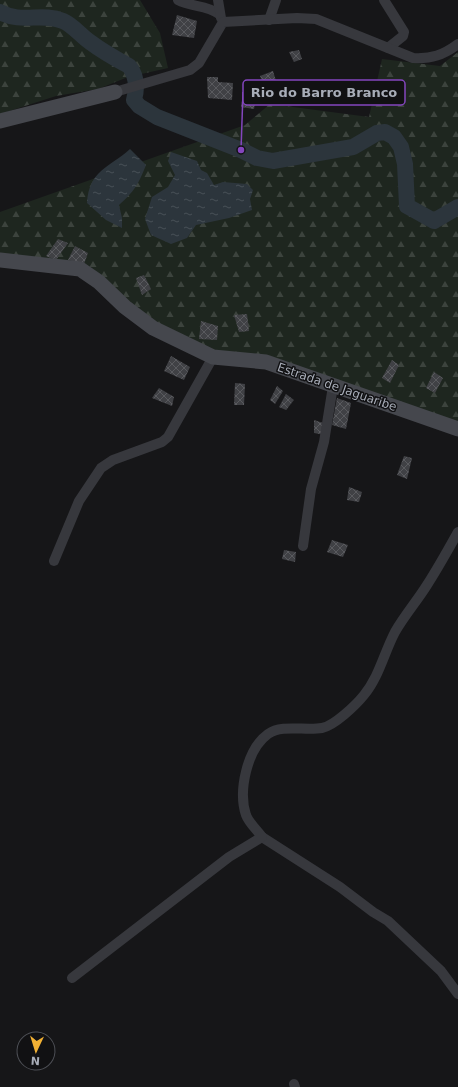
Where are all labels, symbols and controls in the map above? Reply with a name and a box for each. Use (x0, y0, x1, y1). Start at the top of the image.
callout: Rio do Barro Branco (243, 80, 405, 105)
text: Rio do Barro Branco (251, 85, 397, 100)
street label: Estrada de Jaguaribe (276, 360, 398, 414)
north arrow (16, 1031, 56, 1071)
text: N (30, 1054, 40, 1067)

